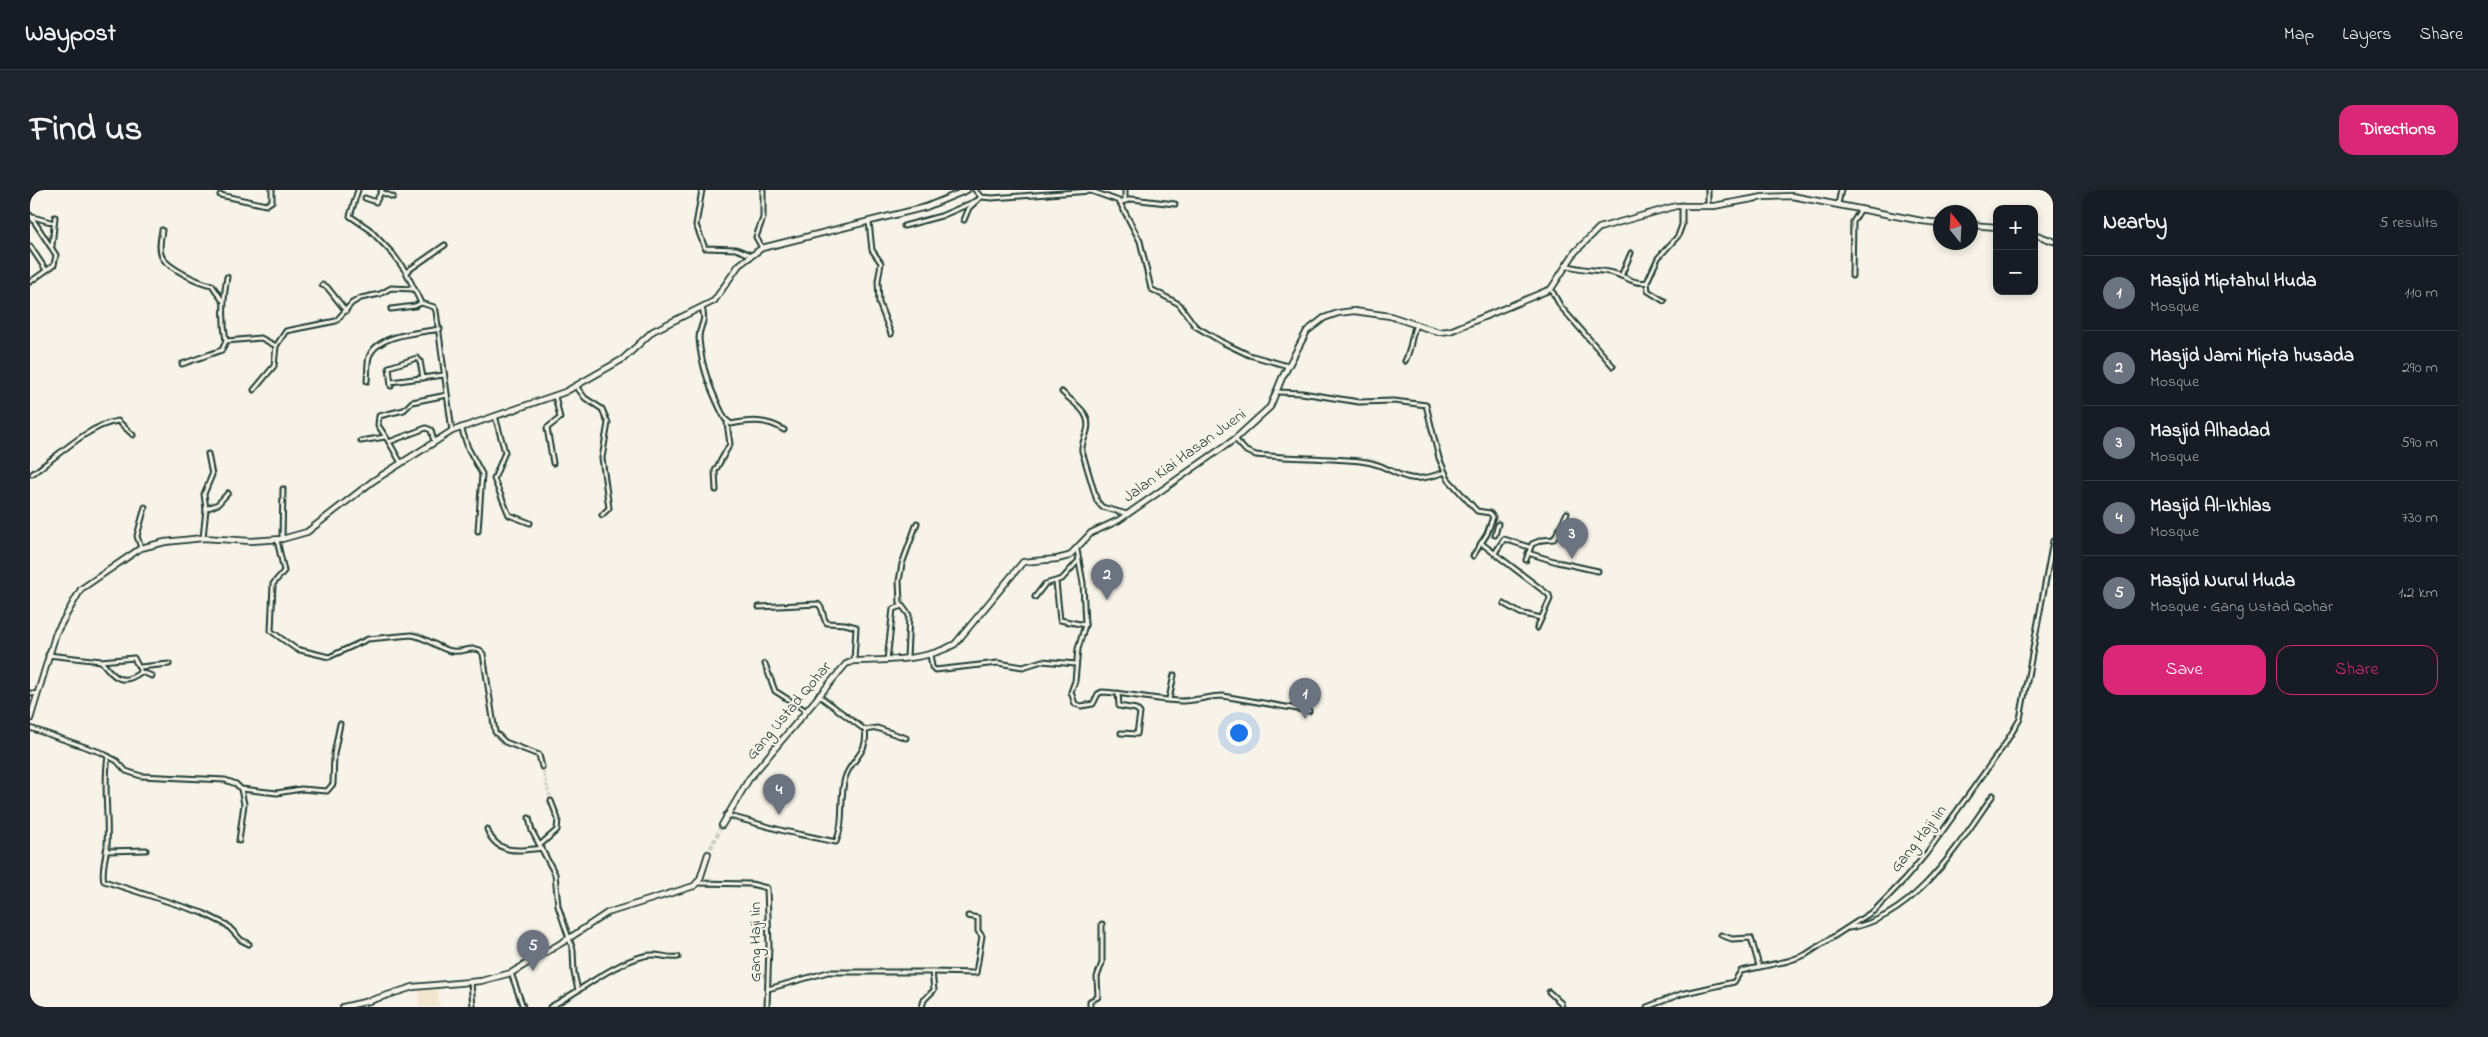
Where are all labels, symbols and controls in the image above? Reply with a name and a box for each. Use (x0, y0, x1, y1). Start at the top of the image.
text: Waypost (25, 17, 116, 52)
text: Map (2284, 22, 2314, 48)
text: Layers (2342, 22, 2392, 48)
text: Share (2420, 22, 2463, 48)
text: Find us (30, 105, 142, 156)
button: Directions (2339, 105, 2458, 155)
north arrow (1933, 205, 1978, 250)
map controls (1993, 205, 2038, 295)
button: + (1993, 205, 2038, 250)
text: Nearby (2103, 208, 2167, 238)
text: 5 results (2379, 211, 2438, 235)
button: − (1993, 250, 2038, 295)
text: Masjid Miptahul Huda (2150, 268, 2317, 295)
text: 1 (2116, 281, 2122, 305)
text: 110 m (2404, 281, 2438, 305)
text: Mosque (2150, 295, 2199, 319)
text: Masjid Jami Mipta husada (2150, 343, 2354, 370)
text: 2 (2115, 356, 2123, 380)
text: 290 m (2402, 356, 2438, 380)
text: Mosque (2150, 370, 2199, 394)
street label: Jalan Kiai Hasan Jueni (1118, 403, 1252, 509)
text: Masjid Alhadad (2150, 418, 2270, 445)
text: 3 (2116, 431, 2122, 455)
text: 590 m (2401, 431, 2438, 455)
text: Mosque (2150, 445, 2199, 469)
text: Masjid Al-Ikhlas (2150, 493, 2271, 520)
text: 4 (2116, 506, 2122, 530)
text: 730 m (2401, 506, 2438, 530)
pin: 3 (1556, 518, 1588, 559)
text: Mosque (2150, 520, 2199, 544)
pin: 2 (1091, 559, 1123, 600)
text: Masjid Nurul Huda (2150, 568, 2295, 595)
text: 5 (2114, 581, 2124, 605)
text: 1.2 km (2398, 581, 2438, 605)
text: Mosque · Gang Ustad Qohar (2150, 595, 2333, 619)
button: Save (2103, 645, 2266, 695)
button: Share (2276, 645, 2438, 695)
street label: Gang Ustad Qohar (740, 656, 838, 766)
pin: 1 (1289, 678, 1321, 719)
your location (1226, 720, 1252, 746)
pin: 4 (763, 774, 795, 815)
street label: Gang Haji Iin (1885, 800, 1953, 878)
street label: Gang Haji Iin (744, 902, 768, 982)
pin: 5 (517, 930, 549, 971)

